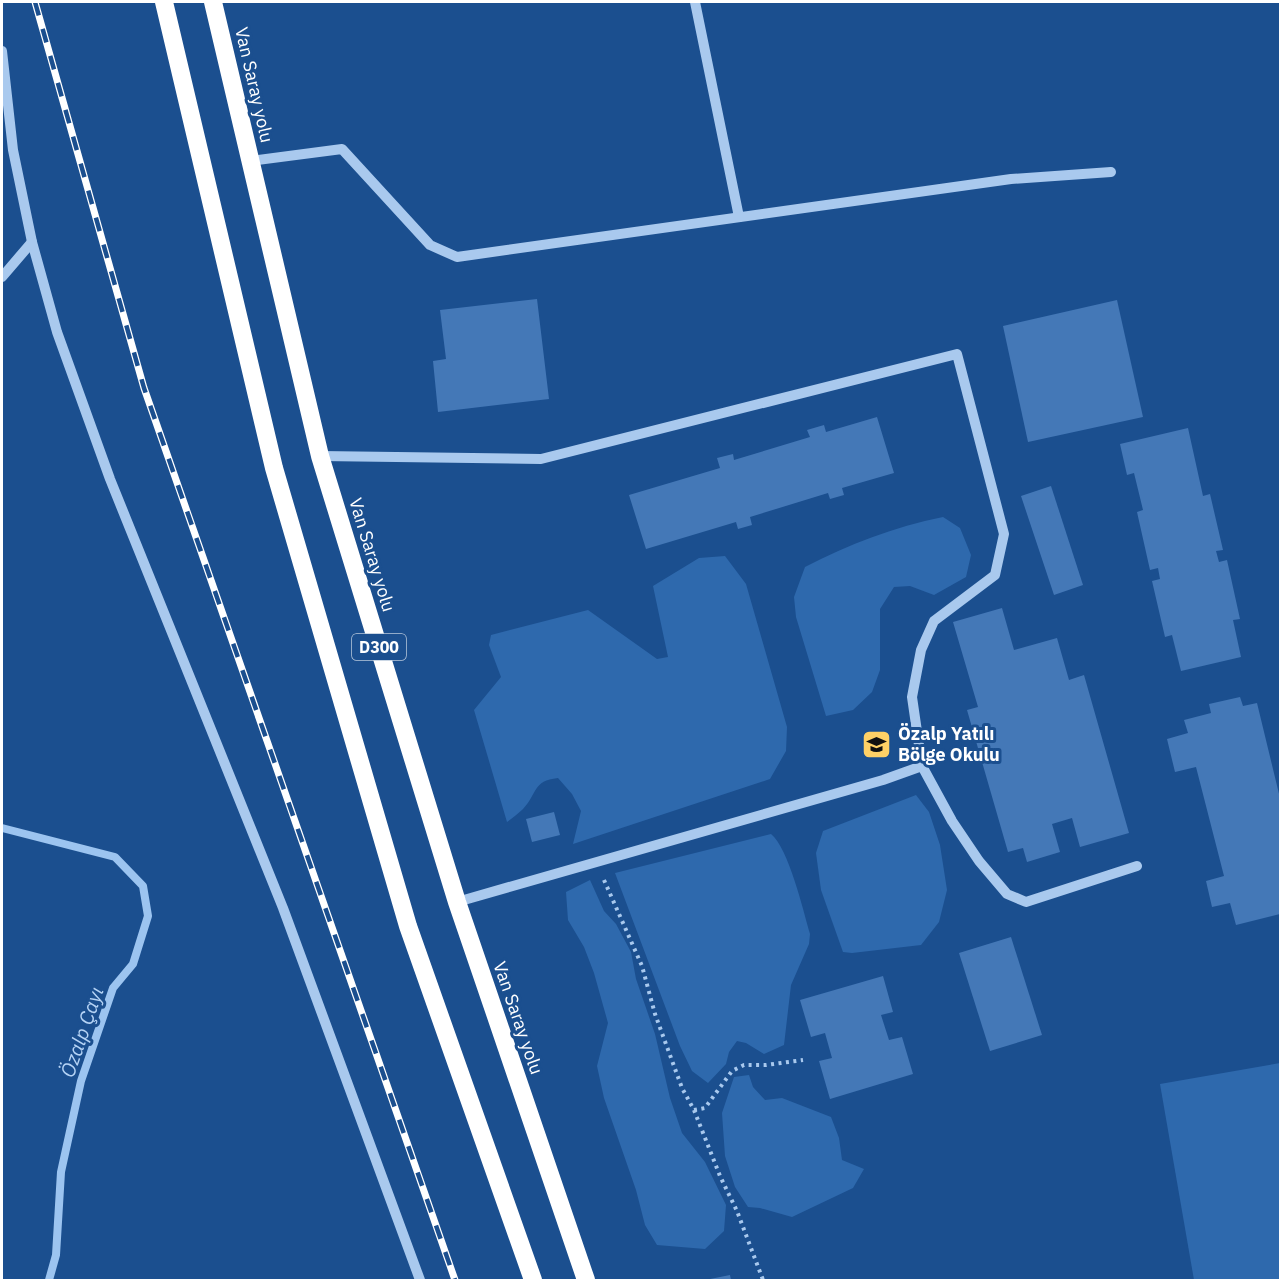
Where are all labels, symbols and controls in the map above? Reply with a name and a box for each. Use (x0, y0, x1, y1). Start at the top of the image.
street label: Van Saray yolu (230, 25, 279, 145)
street label: Van Saray yolu (344, 495, 401, 615)
road number: D300 (352, 634, 406, 660)
place label: Özalp Yatılı Bölge Okulu (898, 722, 1000, 766)
school or university icon: Özalp Yatılı Bölge Okulu (861, 728, 893, 760)
street label: Van Saray yolu (488, 958, 549, 1077)
water label: Özalp Çayı (53, 983, 110, 1081)

